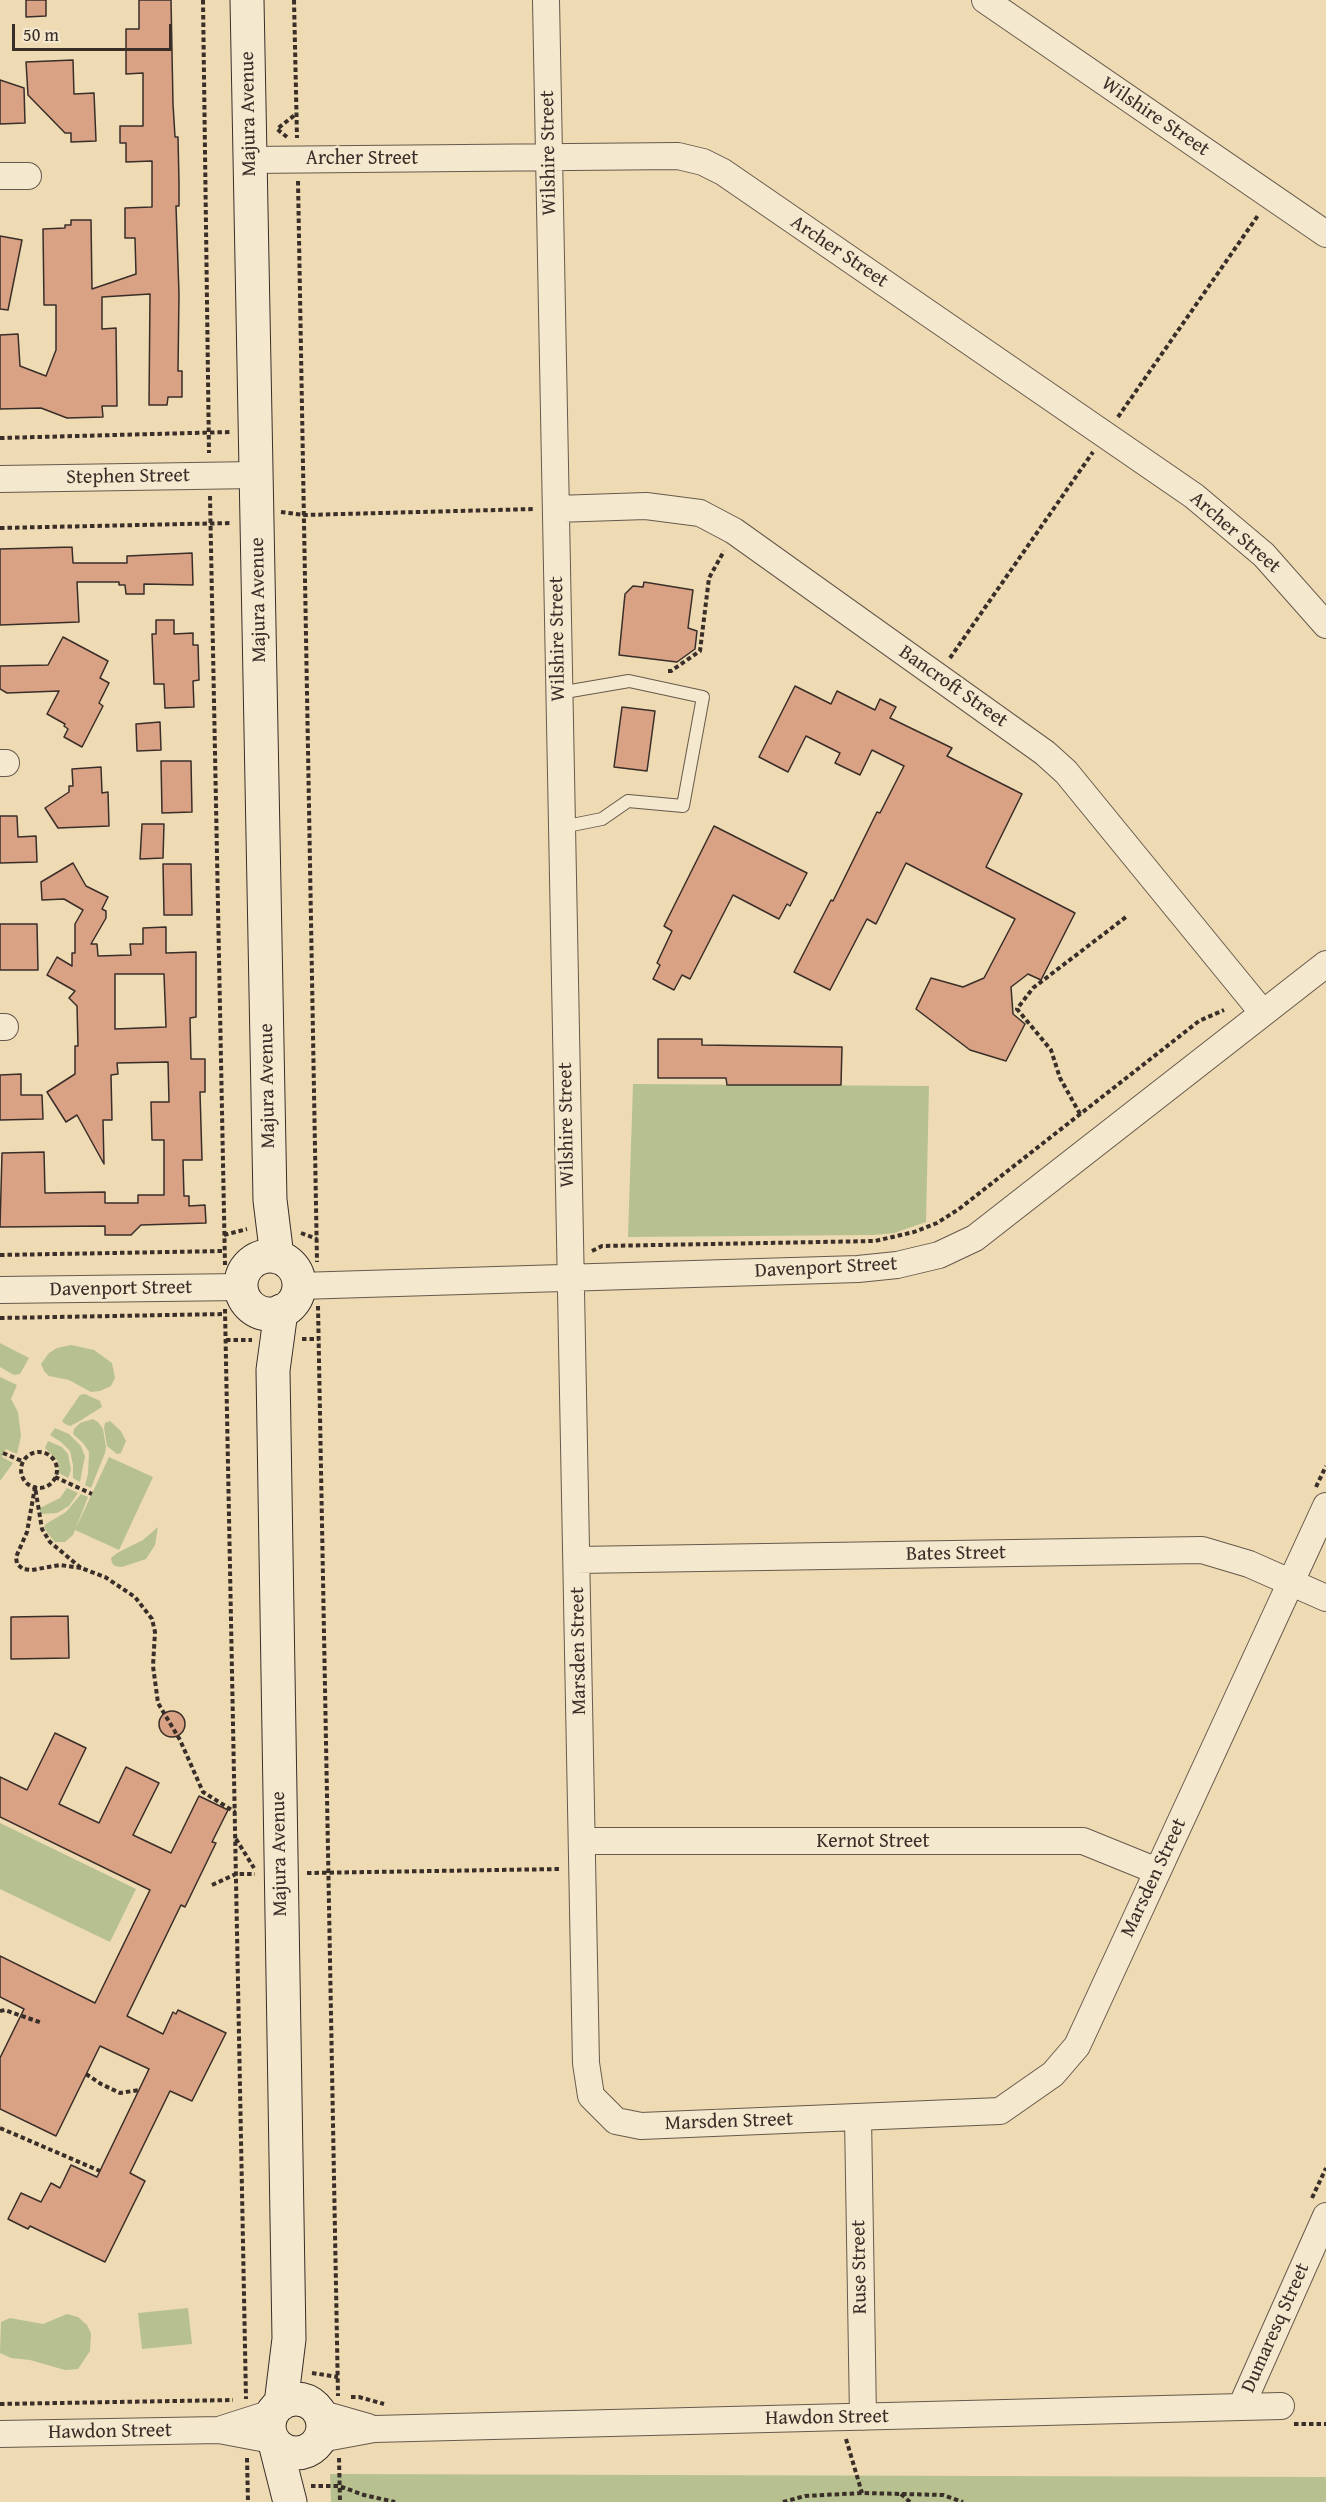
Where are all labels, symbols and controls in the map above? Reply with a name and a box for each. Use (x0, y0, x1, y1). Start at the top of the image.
scale bar (15, 12, 176, 50)
text: 50 m (23, 21, 59, 48)
street label: Majura Avenue (236, 51, 262, 177)
street label: Wilshire Street (1096, 72, 1214, 162)
street label: Wilshire Street (536, 90, 562, 216)
street label: Archer Street (306, 147, 418, 171)
street label: Archer Street (786, 211, 892, 293)
street label: Stephen Street (66, 464, 190, 490)
street label: Archer Street (1185, 487, 1285, 579)
street label: Majura Avenue (246, 537, 272, 663)
street label: Wilshire Street (545, 576, 571, 702)
street label: Bancroft Street (894, 641, 1012, 733)
street label: Majura Avenue (255, 1023, 281, 1149)
street label: Wilshire Street (554, 1062, 580, 1188)
street label: Davenport Street (754, 1252, 898, 1284)
street label: Davenport Street (49, 1276, 193, 1302)
street label: Bates Street (906, 1541, 1006, 1567)
street label: Marsden Street (566, 1587, 592, 1715)
street label: Majura Avenue (267, 1791, 293, 1917)
street label: Marsden Street (1116, 1815, 1192, 1941)
street label: Kernot Street (817, 1830, 929, 1854)
street label: Marsden Street (664, 2108, 794, 2136)
street label: Ruse Street (847, 2219, 873, 2315)
street label: Dumaresq Street (1237, 2259, 1315, 2397)
street label: Hawdon Street (765, 2405, 889, 2431)
street label: Hawdon Street (48, 2419, 172, 2445)

